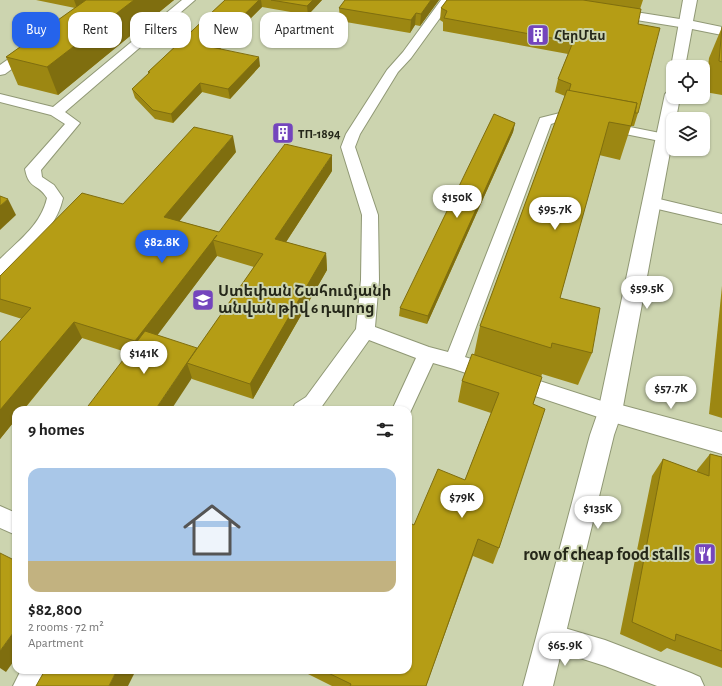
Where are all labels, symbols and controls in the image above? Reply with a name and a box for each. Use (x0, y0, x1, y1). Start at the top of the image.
chip: Buy (12, 12, 60, 48)
chip: Rent (68, 12, 122, 48)
chip: Filters (130, 12, 191, 48)
chip: New (199, 12, 252, 48)
chip: Apartment (260, 12, 348, 48)
building icon: ՀերՄես (525, 22, 551, 48)
place label: ՀերՄես (554, 30, 606, 43)
map controls (666, 60, 710, 156)
button: locate (666, 60, 710, 104)
button: layers (666, 112, 710, 156)
building icon: ТП-1894 (270, 120, 296, 146)
place label: ТП-1894 (298, 128, 341, 141)
pin: $150K (429, 185, 485, 219)
text: $150K (442, 191, 472, 204)
pin: $95.7K (522, 197, 588, 231)
text: $95.7K (538, 203, 572, 216)
pin: $82.8K (129, 230, 195, 264)
text: $82.8K (144, 236, 180, 249)
pin: $59.5K (614, 276, 680, 310)
text: $59.5K (630, 282, 664, 295)
place label: Ստեփան Շահումյանի անվան թիվ 6 դպրոց (218, 283, 391, 317)
school or university icon: Ստեփան Շահումյանի անվան թիվ 6 դպրոց (190, 287, 216, 313)
pin: $141K (116, 341, 172, 375)
text: $141K (129, 347, 159, 360)
pin: $57.7K (638, 376, 704, 410)
text: $57.7K (654, 382, 688, 395)
icon: filters (374, 419, 396, 441)
text: 9 homes (28, 421, 84, 438)
pin: $79K (438, 485, 486, 519)
text: $79K (449, 491, 475, 504)
icon: home (176, 494, 248, 566)
pin: $135K (570, 496, 626, 530)
text: $135K (583, 502, 613, 515)
restaurant icon: row of cheap food stalls (692, 541, 718, 567)
place label: row of cheap food stalls (523, 546, 690, 564)
text: $82,800 (28, 601, 82, 618)
text: 2 rooms · 72 m² (28, 621, 104, 634)
pin: $65.9K (532, 633, 598, 667)
text: Apartment (28, 637, 83, 650)
text: $65.9K (548, 639, 582, 652)

